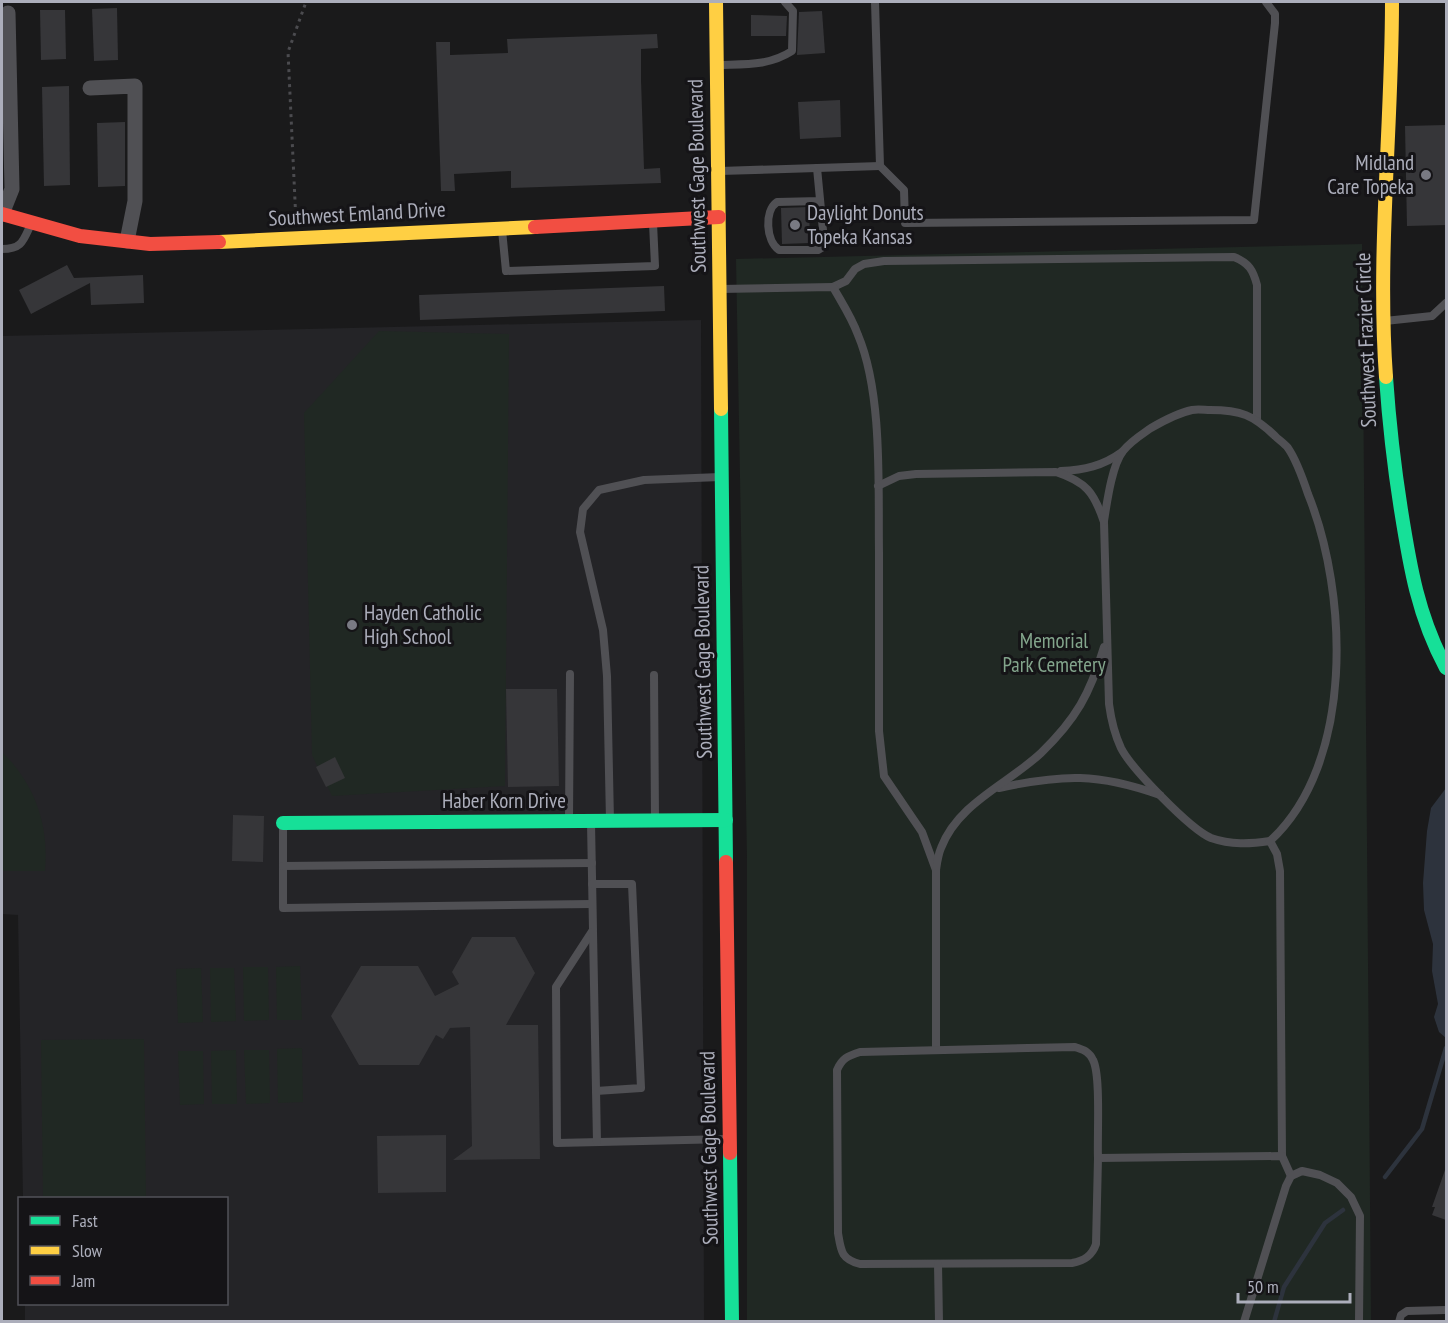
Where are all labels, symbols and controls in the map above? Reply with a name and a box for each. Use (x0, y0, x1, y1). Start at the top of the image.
street label: Southwest Gage Boulevard (681, 79, 712, 273)
place label: Midland Care Topeka (1327, 149, 1414, 200)
marker: Midland Care Topeka (1419, 168, 1433, 182)
street label: Southwest Emland Drive (268, 195, 446, 232)
place label: Daylight Donuts Topeka Kansas (807, 199, 924, 250)
marker: Daylight Donuts Topeka Kansas (788, 218, 802, 232)
street label: Southwest Frazier Circle (1349, 252, 1382, 428)
street label: Southwest Gage Boulevard (687, 565, 718, 759)
place label: Hayden Catholic High School (364, 599, 482, 650)
marker: Hayden Catholic High School (345, 618, 359, 632)
park label: Memorial Park Cemetery (1002, 627, 1106, 678)
street label: Haber Korn Drive (442, 787, 566, 814)
street label: Southwest Gage Boulevard (693, 1051, 724, 1245)
legend (18, 1197, 228, 1305)
text: Fast (72, 1209, 98, 1232)
text: Slow (72, 1239, 103, 1262)
scale bar (1238, 1266, 1350, 1304)
text: Jam (71, 1269, 95, 1292)
text: 50 m (1247, 1275, 1279, 1298)

